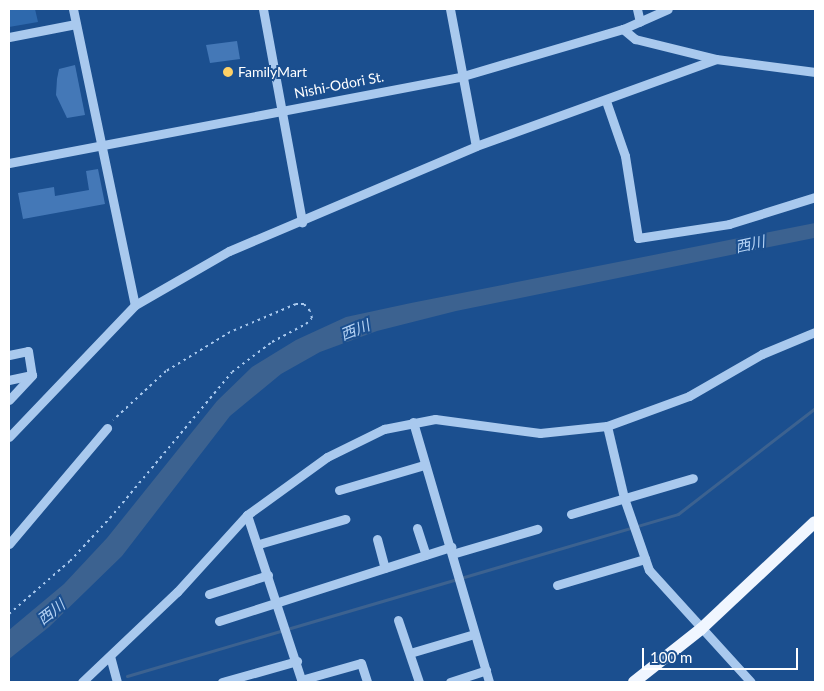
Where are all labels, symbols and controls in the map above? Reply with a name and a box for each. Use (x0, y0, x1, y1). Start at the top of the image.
place label: FamilyMart (238, 64, 307, 80)
marker: FamilyMart (222, 66, 234, 78)
street label: Nishi-Odori St. (293, 68, 385, 102)
water label: 西川 (733, 232, 767, 256)
water label: 西川 (338, 316, 372, 344)
water label: 西川 (34, 596, 68, 628)
scale bar (644, 638, 800, 670)
text: 100 m (650, 648, 692, 666)

